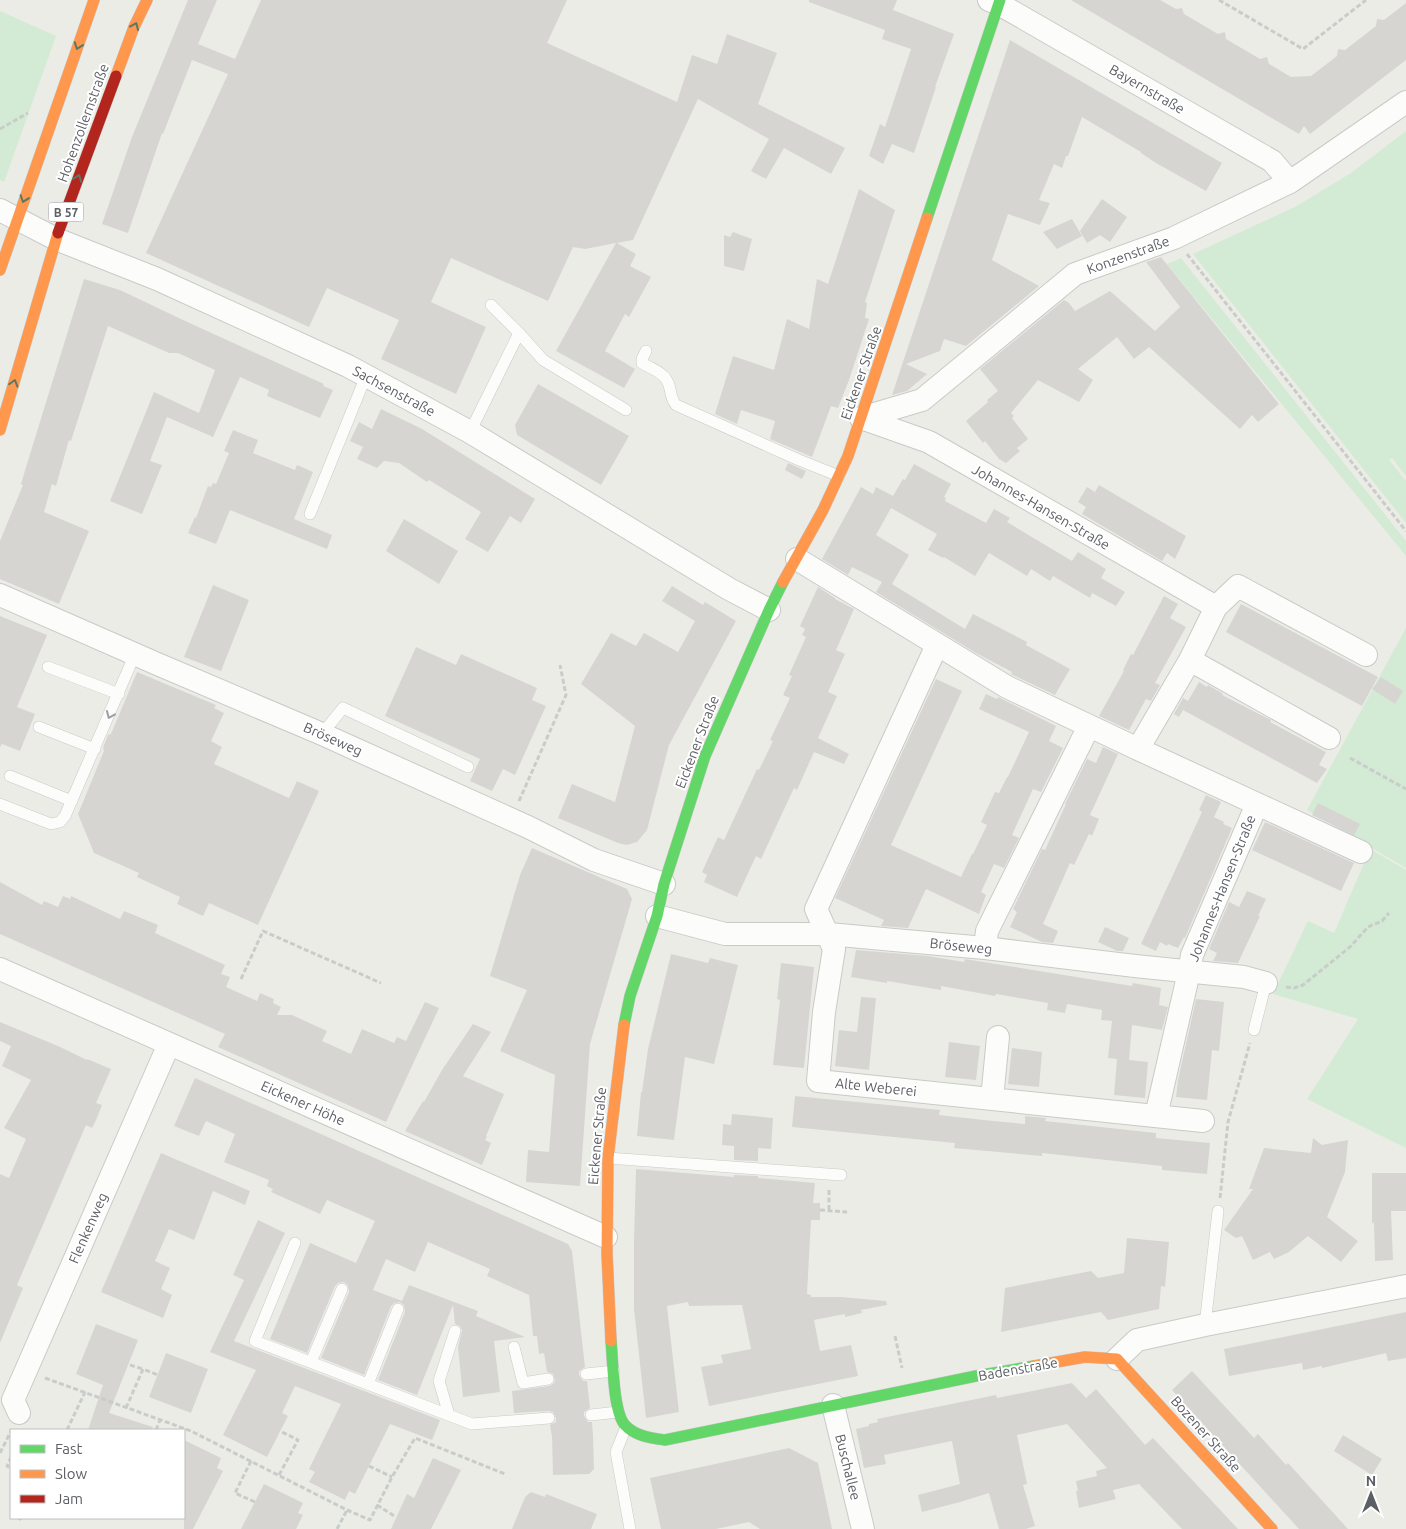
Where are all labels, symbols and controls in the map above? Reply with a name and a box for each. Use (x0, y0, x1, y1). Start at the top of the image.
one-way arrow (129, 22, 140, 31)
one-way arrow (74, 41, 84, 50)
street label: Bayernstraße (1107, 61, 1187, 117)
street label: Hohenzollernstraße (54, 62, 112, 184)
one-way arrow (72, 174, 82, 183)
one-way arrow (20, 194, 30, 203)
road number: B 57 (48, 202, 84, 222)
street label: Konzenstraße (1084, 233, 1172, 277)
street label: Eickener Straße (837, 324, 885, 422)
street label: Sachsenstraße (350, 363, 438, 419)
one-way arrow (8, 379, 18, 388)
street label: Johannes-Hansen-Straße (969, 461, 1113, 553)
street label: Eickener Straße (672, 693, 722, 791)
one-way arrow (105, 710, 116, 719)
street label: Bröseweg (301, 719, 365, 759)
street label: Johannes-Hansen-Straße (1185, 812, 1259, 964)
street label: Bröseweg (929, 935, 993, 957)
street label: Alte Weberei (834, 1075, 918, 1099)
street label: Eickener Höhe (259, 1077, 347, 1129)
street label: Eickener Straße (585, 1086, 609, 1186)
street label: Flenkenweg (65, 1190, 111, 1266)
street label: Badenstraße (977, 1354, 1059, 1384)
street label: Bozener Straße (1168, 1393, 1244, 1475)
legend (10, 1429, 185, 1519)
street label: Buschallee (832, 1432, 864, 1502)
text: Fast (55, 1440, 83, 1457)
text: Slow (55, 1465, 88, 1482)
north arrow (1346, 1469, 1396, 1519)
text: N (1366, 1473, 1376, 1489)
text: Jam (55, 1490, 83, 1507)

